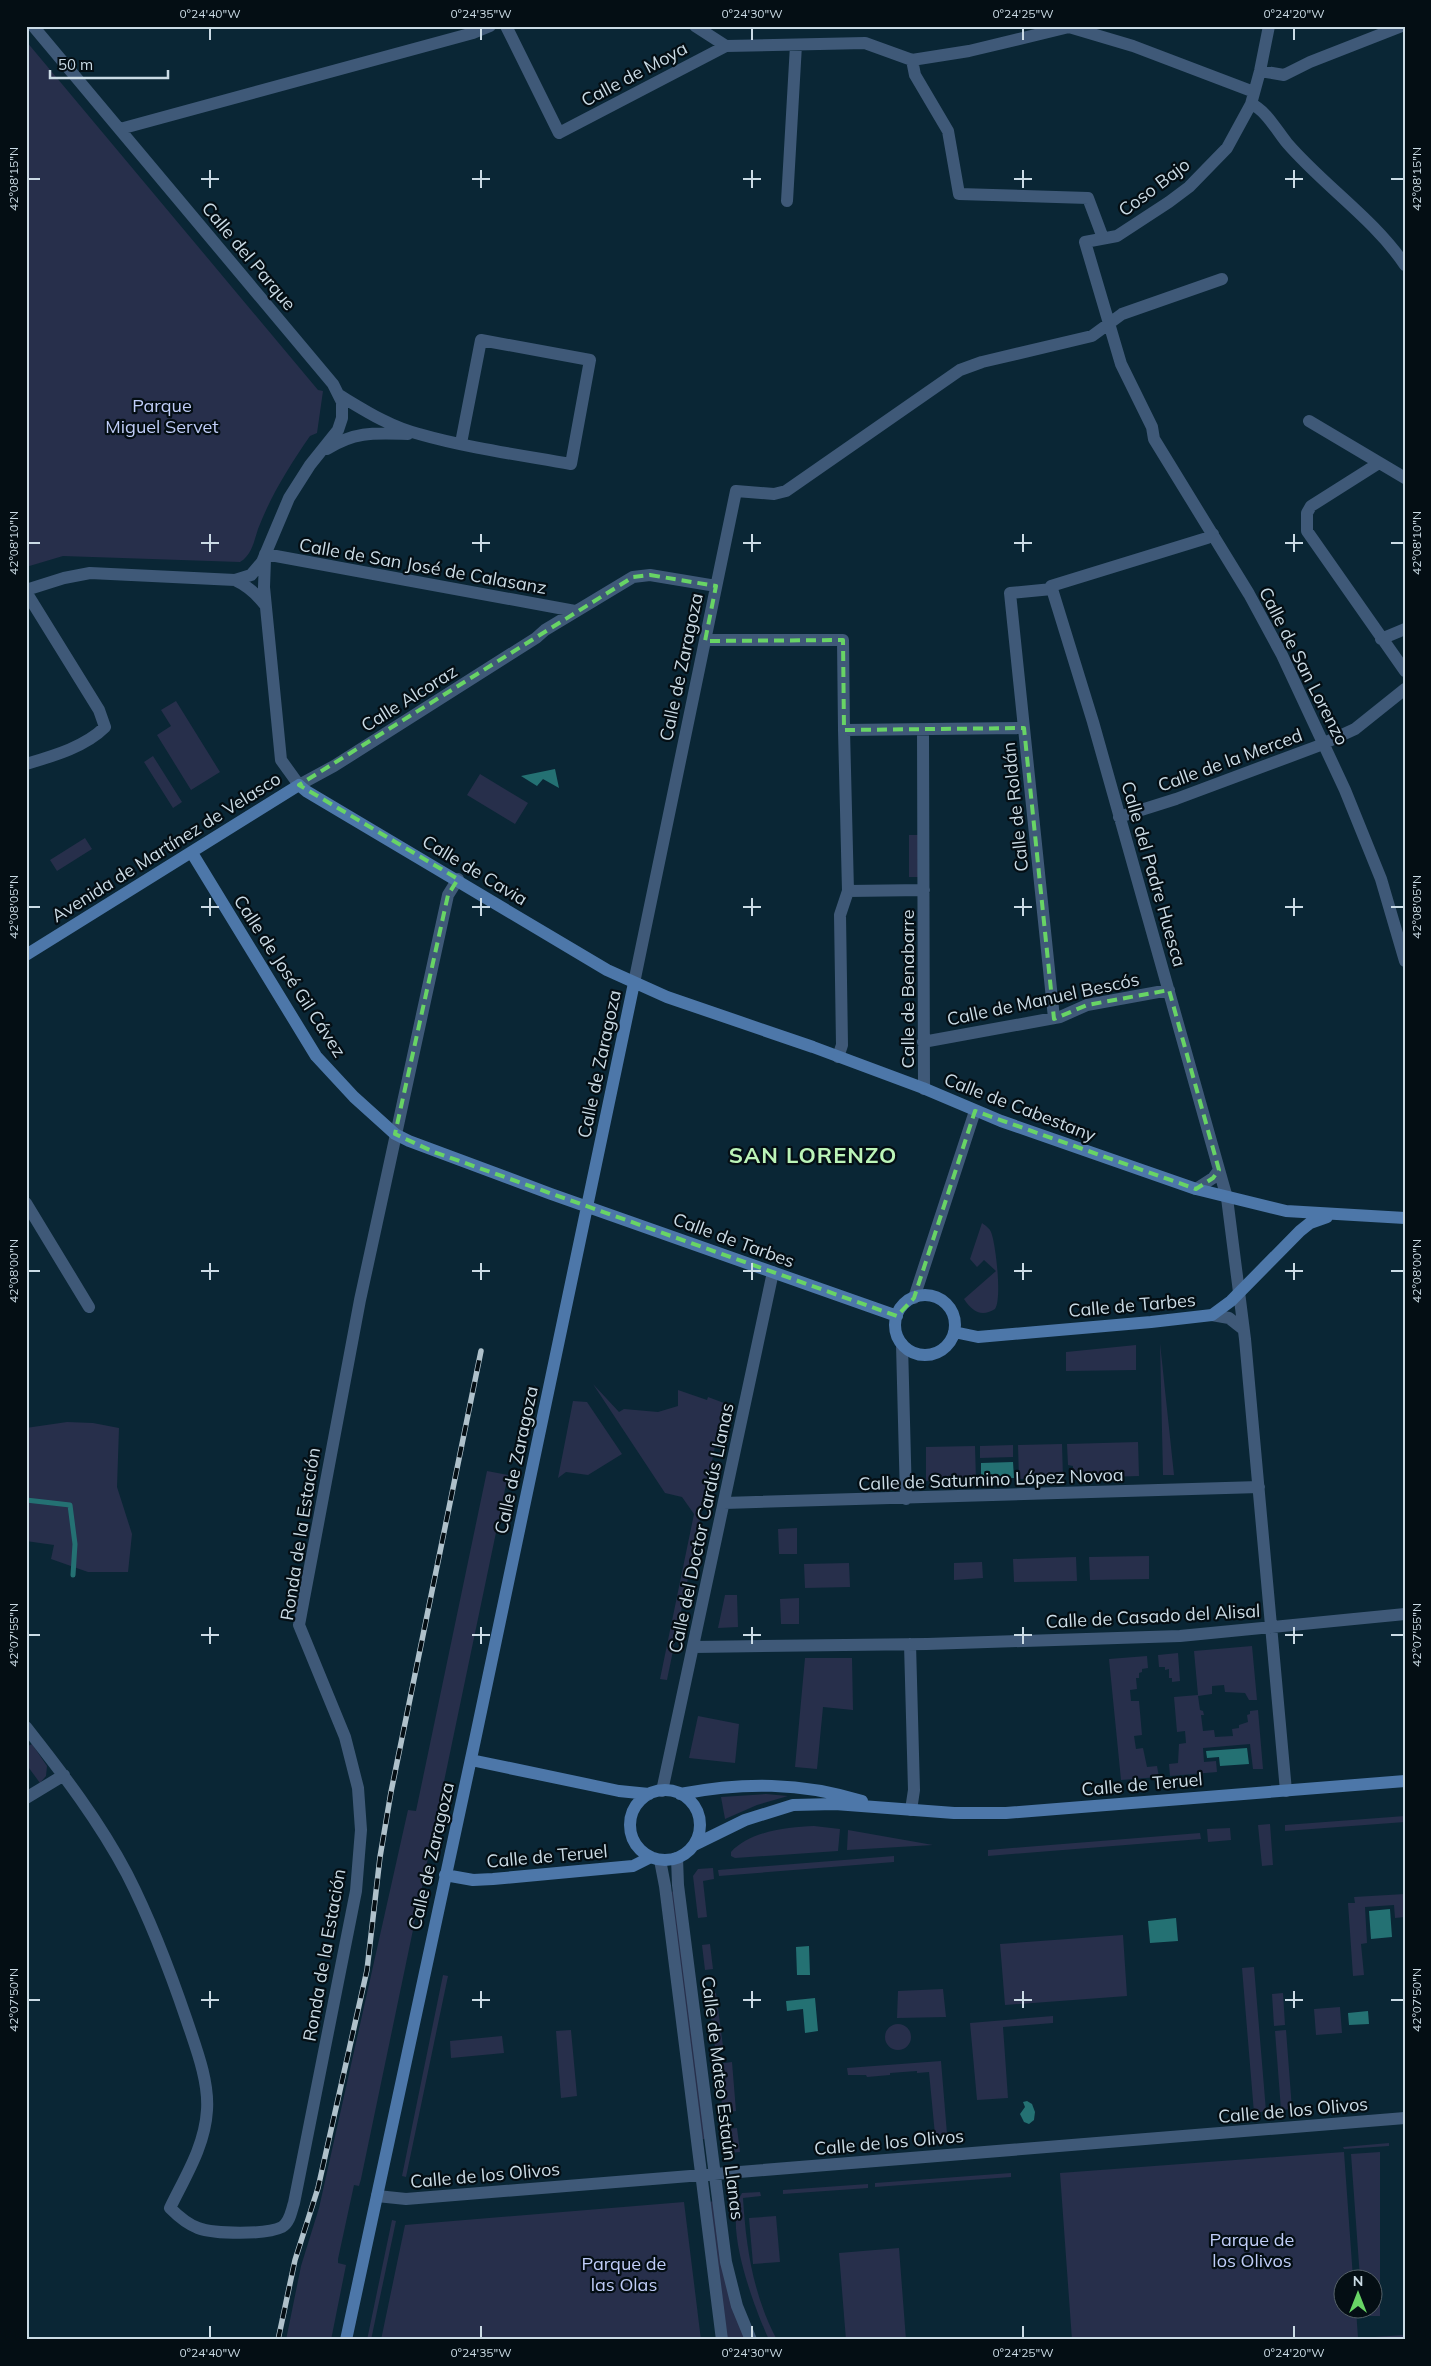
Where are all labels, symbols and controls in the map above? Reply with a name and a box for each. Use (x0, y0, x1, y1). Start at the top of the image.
text: 0°24'40"W (179, 6, 241, 21)
text: 0°24'35"W (450, 6, 512, 21)
text: 0°24'30"W (721, 6, 783, 21)
text: 0°24'25"W (992, 6, 1054, 21)
text: 0°24'20"W (1263, 6, 1325, 21)
street label: Calle de Moya (577, 36, 691, 112)
scale bar (50, 48, 168, 80)
text: 50 m (58, 55, 93, 74)
text: 42°08'15"N (6, 147, 21, 211)
text: 42°08'15"N (1409, 147, 1424, 211)
street label: Coso Bajo (1114, 153, 1194, 221)
street label: Calle del Parque (197, 197, 301, 315)
park label: Parque Miguel Servet (105, 394, 219, 438)
text: 42°08'10"N (6, 511, 21, 575)
text: 42°08'10"N (1409, 511, 1424, 575)
street label: Calle de San José de Calasanz (297, 533, 549, 599)
street label: Calle de San Lorenzo (1254, 583, 1354, 749)
street label: Calle de Zaragoza (654, 591, 708, 743)
street label: Calle Alcoraz (357, 659, 461, 737)
street label: Calle de la Merced (1155, 723, 1305, 797)
street label: Calle de Roldán (997, 741, 1033, 873)
street label: Avenida de Martínez de Velasco (47, 767, 285, 927)
street label: Calle del Padre Huesca (1117, 779, 1191, 969)
street label: Calle de Cavia (418, 830, 532, 910)
text: 42°08'05"N (6, 875, 21, 939)
text: 42°08'05"N (1409, 875, 1424, 939)
street label: Calle de José Gil Cávez (229, 891, 351, 1061)
street label: Calle de Benabarre (896, 910, 919, 1068)
street label: Calle de Manuel Bescós (945, 967, 1141, 1031)
street label: Calle de Zaragoza (572, 988, 626, 1140)
street label: Calle de Cabestany (941, 1067, 1099, 1147)
district label: SAN LORENZO (729, 1141, 897, 1169)
street label: Calle de Tarbes (670, 1207, 798, 1273)
text: 42°08'00"N (6, 1239, 21, 1303)
text: 42°08'00"N (1409, 1239, 1424, 1303)
street label: Calle de Tarbes (1067, 1288, 1197, 1322)
street label: Calle de Zaragoza (489, 1384, 543, 1536)
street label: Calle del Doctor Cardús Llanas (663, 1401, 739, 1655)
street label: Ronda de la Estación (275, 1446, 325, 1622)
street label: Calle de Saturnino López Novoa (858, 1463, 1124, 1495)
street label: Calle de Casado del Alisal (1045, 1599, 1261, 1633)
text: 42°07'55"N (6, 1603, 21, 1667)
text: 42°07'55"N (1409, 1603, 1424, 1667)
street label: Calle de Teruel (1081, 1767, 1203, 1801)
street label: Calle de Zaragoza (403, 1780, 459, 1932)
street label: Calle de Teruel (486, 1839, 608, 1873)
street label: Ronda de la Estación (297, 1867, 351, 2043)
text: 42°07'50"N (6, 1968, 21, 2032)
text: 42°07'50"N (1409, 1968, 1424, 2032)
street label: Calle de Mateo Estaún Llanas (697, 1975, 749, 2221)
street label: Calle de los Olivos (1217, 2092, 1369, 2128)
street label: Calle de los Olivos (813, 2124, 965, 2160)
street label: Calle de los Olivos (409, 2157, 561, 2193)
park label: Parque de los Olivos (1210, 2228, 1294, 2272)
park label: Parque de las Olas (582, 2252, 666, 2296)
north arrow (1334, 2268, 1384, 2318)
text: N (1353, 2272, 1363, 2290)
text: 0°24'40"W (179, 2345, 241, 2360)
text: 0°24'35"W (450, 2345, 512, 2360)
text: 0°24'30"W (721, 2345, 783, 2360)
text: 0°24'25"W (992, 2345, 1054, 2360)
text: 0°24'20"W (1263, 2345, 1325, 2360)

